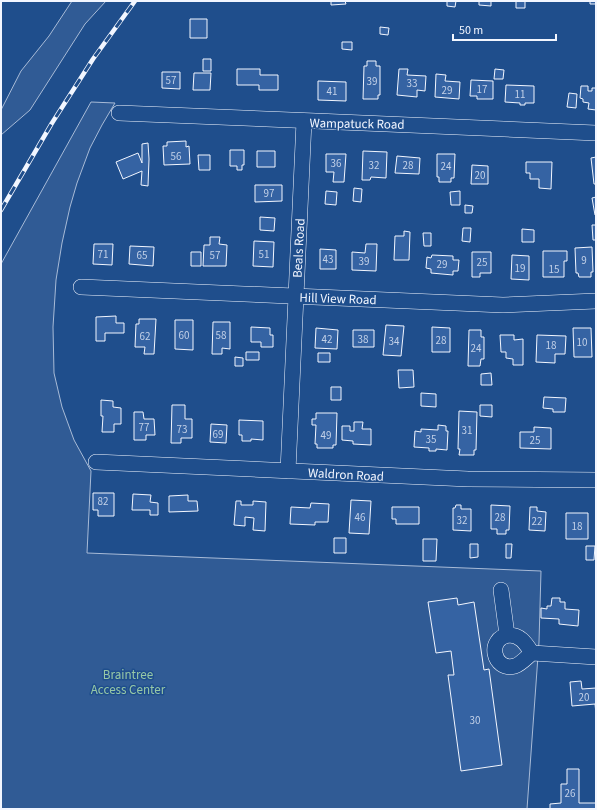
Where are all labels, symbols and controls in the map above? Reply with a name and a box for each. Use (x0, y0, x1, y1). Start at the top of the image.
scale bar (453, 16, 556, 42)
text: 50 m (459, 22, 483, 39)
house number: 57 (166, 73, 176, 88)
house number: 39 (367, 74, 377, 89)
house number: 33 (407, 76, 417, 91)
house number: 17 (477, 82, 487, 97)
house number: 29 (442, 83, 452, 98)
house number: 41 (327, 84, 337, 99)
house number: 11 (515, 87, 525, 102)
street label: Wampatuck Road (309, 114, 405, 134)
house number: 56 (171, 149, 182, 164)
house number: 36 (331, 156, 342, 171)
house number: 32 (369, 158, 379, 173)
house number: 28 (403, 158, 414, 173)
house number: 24 (441, 159, 452, 174)
house number: 20 (475, 168, 485, 183)
house number: 97 (264, 186, 274, 201)
street label: Beals Road (288, 218, 310, 278)
house number: 71 (98, 247, 108, 262)
house number: 51 (259, 247, 269, 262)
house number: 65 (137, 248, 147, 263)
house number: 57 (210, 248, 220, 263)
house number: 43 (323, 252, 333, 267)
house number: 9 (581, 253, 587, 268)
house number: 39 (359, 254, 369, 269)
house number: 25 (477, 255, 487, 270)
house number: 29 (437, 257, 447, 272)
house number: 19 (515, 261, 525, 276)
house number: 15 (549, 262, 559, 277)
street label: Hill View Road (299, 289, 377, 309)
house number: 60 (179, 328, 189, 343)
house number: 58 (216, 328, 227, 343)
house number: 62 (140, 329, 150, 344)
house number: 42 (322, 332, 332, 347)
house number: 38 (358, 332, 369, 347)
house number: 28 (436, 333, 447, 348)
house number: 34 (389, 334, 400, 349)
house number: 10 (577, 335, 587, 350)
house number: 18 (546, 338, 557, 353)
house number: 24 (471, 341, 482, 356)
house number: 77 (139, 420, 149, 435)
house number: 73 (177, 422, 187, 437)
house number: 31 (462, 423, 472, 438)
house number: 69 (213, 427, 223, 442)
house number: 49 (321, 428, 331, 443)
house number: 35 (426, 432, 436, 447)
house number: 25 (530, 433, 540, 448)
street label: Waldron Road (307, 464, 384, 486)
house number: 82 (98, 494, 108, 509)
house number: 46 (355, 510, 366, 525)
house number: 28 (495, 510, 506, 525)
house number: 32 (457, 513, 467, 528)
house number: 22 (532, 514, 542, 529)
house number: 18 (572, 519, 583, 534)
park label: Braintree Access Center (91, 666, 166, 699)
house number: 20 (579, 690, 589, 705)
house number: 30 (470, 713, 480, 728)
house number: 26 (565, 786, 576, 801)

